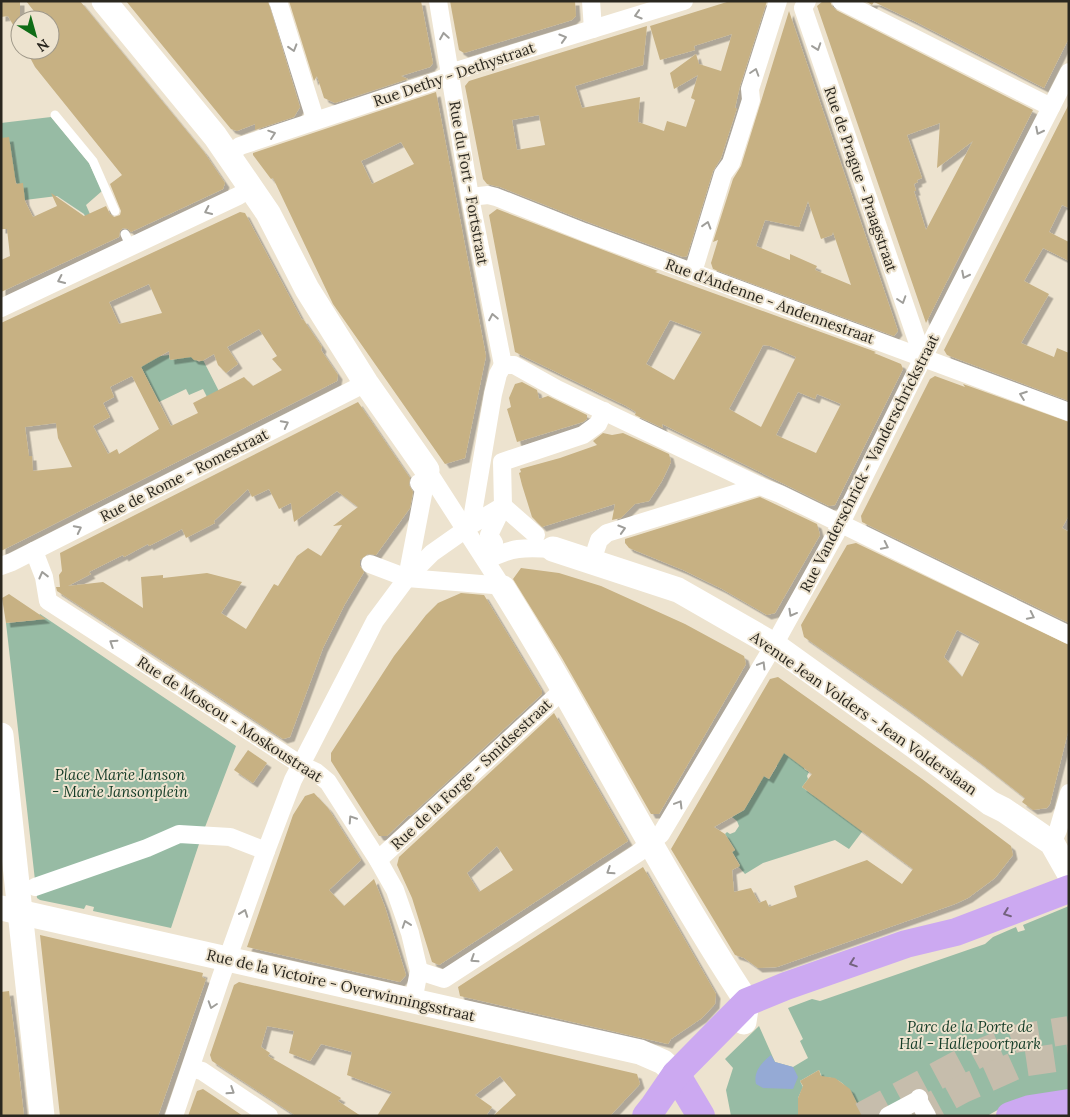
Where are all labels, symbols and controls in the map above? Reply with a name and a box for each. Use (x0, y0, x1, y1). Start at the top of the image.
one-way arrow (635, 9, 643, 19)
north arrow (10, 10, 60, 60)
one-way arrow (439, 32, 449, 41)
one-way arrow (558, 33, 567, 43)
text: N (33, 35, 53, 56)
street label: Rue Dethy - Dethystraat (371, 37, 537, 111)
one-way arrow (811, 42, 821, 51)
one-way arrow (287, 43, 297, 51)
one-way arrow (750, 68, 760, 77)
street label: Rue de Prague - Praagstraat (820, 84, 902, 274)
street label: Rue du Fort - Fortstraat (445, 100, 493, 267)
one-way arrow (1035, 125, 1045, 134)
one-way arrow (267, 130, 276, 140)
one-way arrow (204, 204, 213, 215)
one-way arrow (702, 222, 712, 230)
street label: Rue d'Andenne - Andennestraat (663, 254, 877, 348)
one-way arrow (961, 270, 971, 279)
one-way arrow (57, 273, 66, 284)
one-way arrow (896, 296, 906, 304)
one-way arrow (489, 313, 499, 322)
street label: Rue Vanderschrick - Vanderschrickstraat (795, 331, 943, 595)
one-way arrow (1019, 391, 1028, 401)
one-way arrow (280, 420, 289, 430)
street label: Rue de Rome - Romestraat (97, 424, 271, 526)
one-way arrow (618, 524, 626, 534)
one-way arrow (72, 525, 81, 535)
one-way arrow (879, 539, 888, 549)
one-way arrow (38, 571, 49, 580)
one-way arrow (788, 608, 798, 617)
one-way arrow (1026, 610, 1035, 620)
street label: Avenue Jean Volders - Jean Volderslaan (746, 626, 981, 799)
one-way arrow (110, 640, 119, 650)
street label: Rue de Moscou - Moskoustraat (134, 652, 326, 786)
one-way arrow (756, 661, 766, 670)
street label: Rue de la Forge - Smidsestraat (387, 694, 555, 853)
park label: Place Marie Janson - Marie Jansonplein (52, 765, 189, 801)
one-way arrow (672, 800, 682, 809)
one-way arrow (348, 815, 358, 824)
one-way arrow (607, 865, 616, 874)
one-way arrow (1003, 906, 1012, 917)
one-way arrow (238, 909, 248, 917)
one-way arrow (402, 920, 412, 929)
street label: Rue de la Victoire - Overwinningsstraat (205, 945, 477, 1025)
one-way arrow (470, 953, 480, 962)
one-way arrow (849, 957, 857, 967)
one-way arrow (207, 1000, 217, 1008)
park label: Parc de la Porte de Hal - Hallepoortpark (899, 1017, 1041, 1053)
one-way arrow (226, 1084, 235, 1094)

